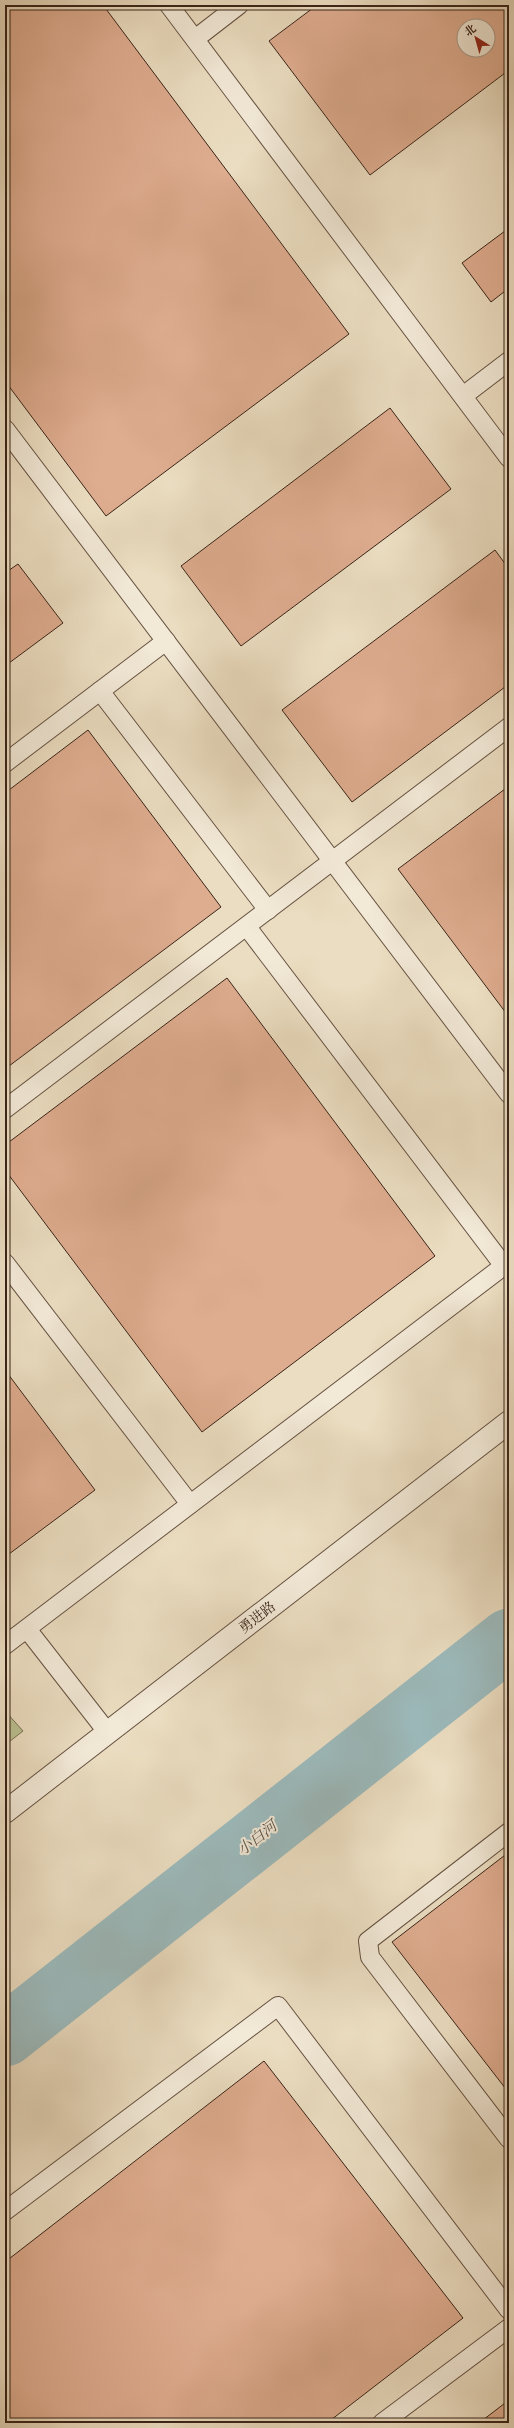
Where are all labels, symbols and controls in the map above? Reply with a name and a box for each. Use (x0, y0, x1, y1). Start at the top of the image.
north arrow (456, 18, 496, 58)
text: 北 (461, 21, 479, 40)
street label: 勇进路 (235, 1597, 280, 1638)
water label: 小白河 (233, 1814, 283, 1860)

